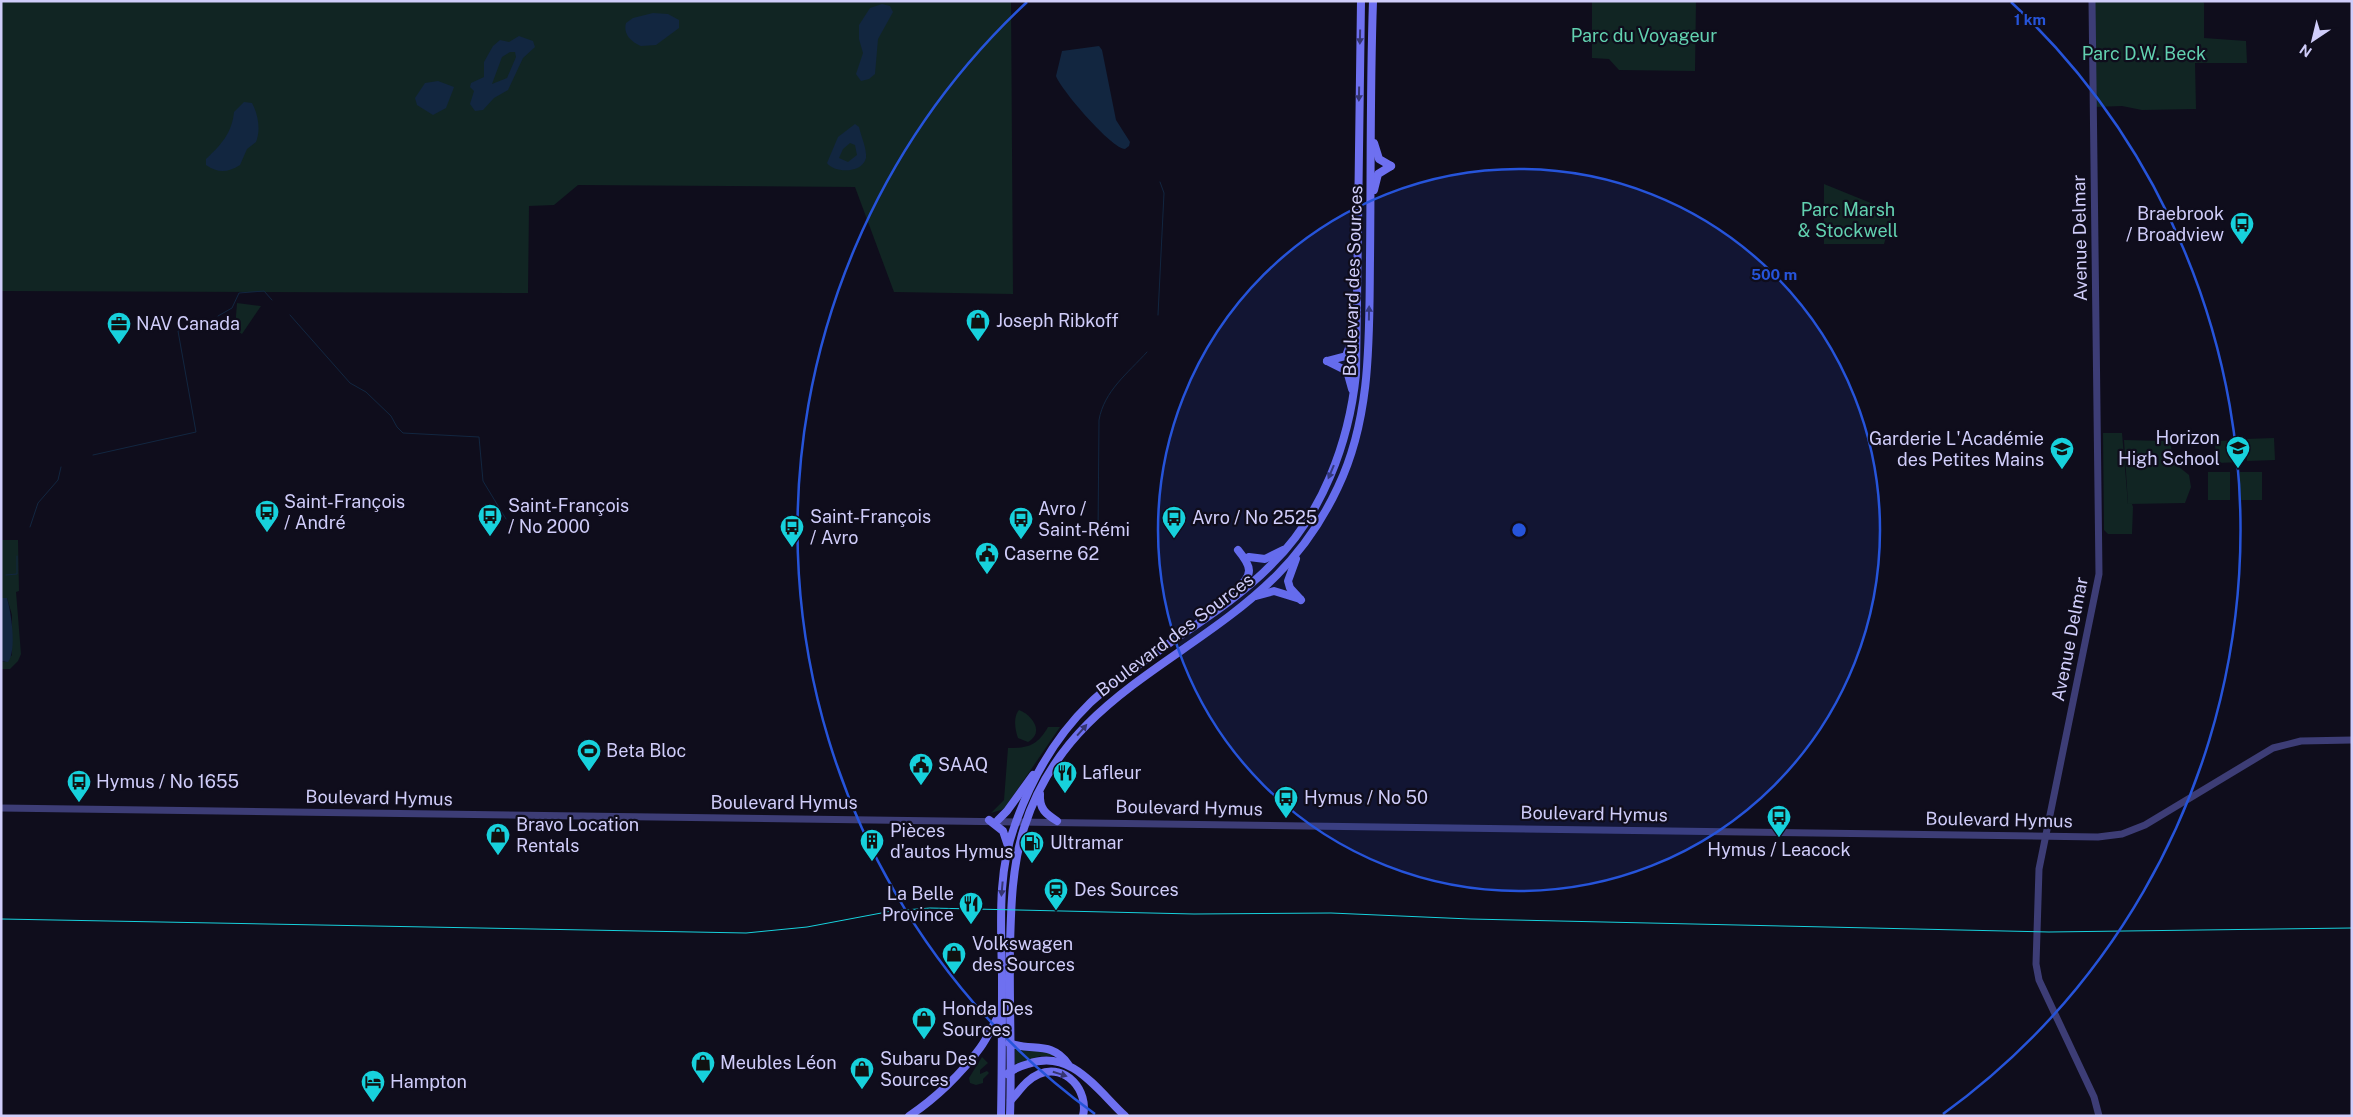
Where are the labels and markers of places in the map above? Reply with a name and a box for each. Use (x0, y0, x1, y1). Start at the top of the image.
place label: Braebrook / Broadview (2126, 203, 2224, 245)
bus stop icon: Braebrook / Broadview (2229, 211, 2255, 245)
shop icon: Joseph Ribkoff (965, 308, 991, 342)
place label: Joseph Ribkoff (996, 310, 1119, 331)
office icon: NAV Canada (106, 311, 132, 345)
place label: NAV Canada (136, 313, 240, 334)
place label: Horizon High School (2118, 427, 2220, 469)
place label: Garderie L'Académie des Petites Mains (1869, 428, 2044, 470)
school or university icon: Horizon High School (2225, 435, 2251, 469)
school or university icon: Garderie L'Académie des Petites Mains (2049, 436, 2075, 470)
place label: Saint-François / André (284, 491, 405, 533)
place label: Saint-François / No 2000 (508, 495, 629, 537)
place label: Avro / Saint-Rémi (1038, 498, 1130, 540)
bus stop icon: Saint-François / André (254, 499, 280, 533)
bus stop icon: Saint-François / No 2000 (477, 503, 503, 537)
bus stop icon: Avro / No 2525 (1161, 505, 1187, 539)
place label: Saint-François / Avro (810, 506, 931, 548)
bus stop icon: Avro / Saint-Rémi (1008, 506, 1034, 540)
place label: Avro / No 2525 (1192, 507, 1317, 528)
bus stop icon: Saint-François / Avro (779, 514, 805, 548)
centre of rings (1510, 521, 1528, 539)
public building icon: Caserne 62 (974, 541, 1000, 575)
place label: Caserne 62 (1004, 543, 1099, 564)
sports icon: Beta Bloc (576, 738, 602, 772)
place label: Beta Bloc (606, 740, 686, 761)
public building icon: SAAQ (908, 752, 934, 786)
place label: SAAQ (938, 754, 988, 775)
restaurant icon: Lafleur (1052, 760, 1078, 794)
place label: Lafleur (1082, 762, 1142, 783)
bus stop icon: Hymus / No 1655 (66, 769, 92, 803)
place label: Hymus / No 1655 (96, 771, 239, 792)
bus stop icon: Hymus / No 50 (1273, 785, 1299, 819)
place label: Hymus / No 50 (1304, 787, 1428, 808)
bus stop icon: Hymus / Leacock (1766, 804, 1792, 838)
place label: Bravo Location Rentals (516, 814, 639, 856)
place label: Pièces d'autos Hymus (890, 820, 1013, 862)
shop icon: Bravo Location Rentals (485, 822, 511, 856)
building icon: Pièces d'autos Hymus (859, 828, 885, 862)
fuel station icon: Ultramar (1019, 830, 1045, 864)
place label: Ultramar (1050, 832, 1124, 853)
place label: Hymus / Leacock (1707, 839, 1851, 860)
station icon: Des Sources (1043, 877, 1069, 911)
place label: Des Sources (1074, 879, 1179, 900)
place label: La Belle Province (882, 883, 954, 925)
restaurant icon: La Belle Province (958, 891, 984, 925)
place label: Volkswagen des Sources (972, 933, 1075, 975)
shop icon: Volkswagen des Sources (941, 941, 967, 975)
place label: Honda Des Sources (942, 998, 1033, 1040)
shop icon: Honda Des Sources (911, 1006, 937, 1040)
place label: Subaru Des Sources (880, 1048, 977, 1090)
shop icon: Meubles Léon (690, 1050, 716, 1084)
place label: Meubles Léon (720, 1052, 837, 1073)
shop icon: Subaru Des Sources (849, 1056, 875, 1090)
hotel icon: Hampton (360, 1069, 386, 1103)
place label: Hampton (390, 1071, 467, 1092)

